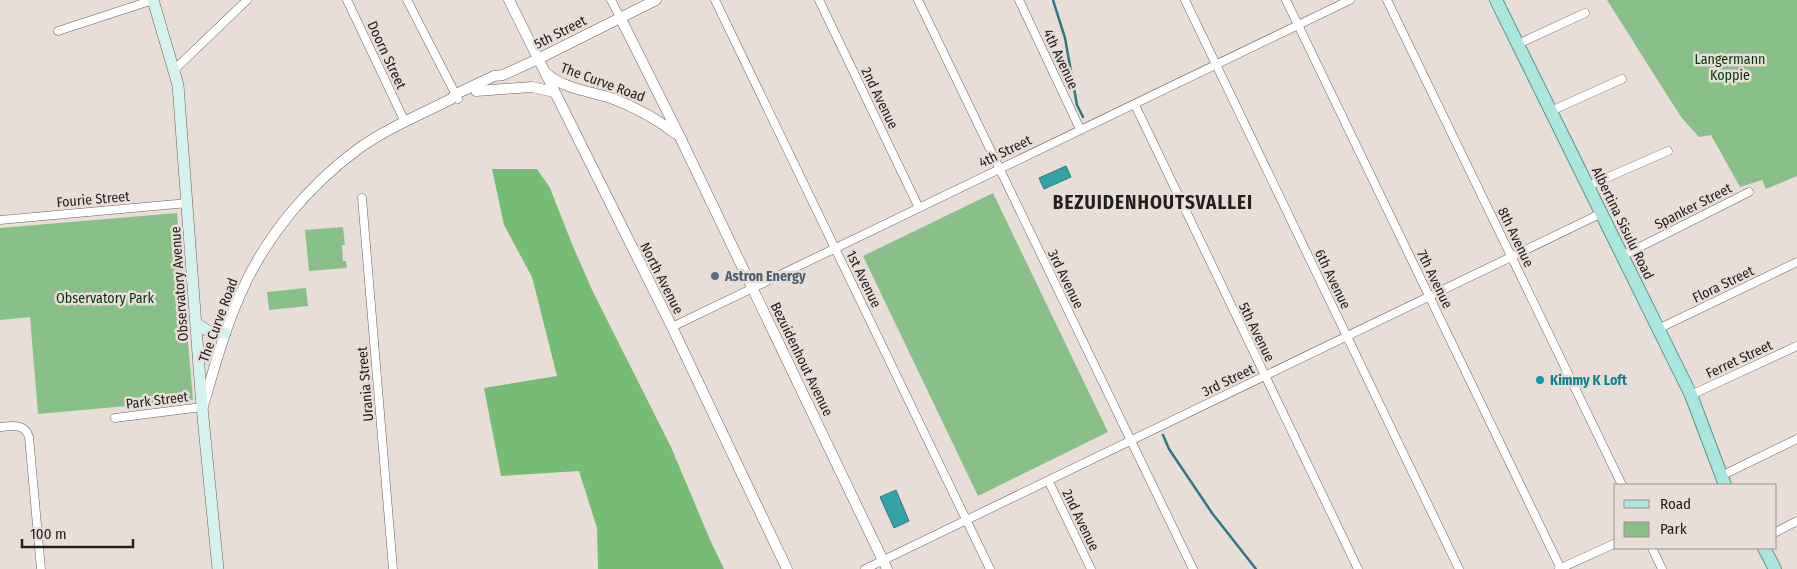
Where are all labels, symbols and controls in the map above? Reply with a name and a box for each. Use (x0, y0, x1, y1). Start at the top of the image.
street label: 5th Street (531, 12, 589, 53)
street label: Doorn Street (363, 19, 410, 92)
street label: 4th Avenue (1039, 27, 1082, 92)
park label: Langermann Koppie (1695, 51, 1765, 84)
street label: The Curve Road (558, 59, 647, 106)
street label: 2nd Avenue (857, 65, 902, 132)
street label: 4th Street (976, 131, 1035, 171)
street label: Albertina Sisulu Road (1588, 164, 1657, 282)
street label: Spanker Street (1652, 180, 1735, 233)
street label: Fourie Street (56, 188, 131, 211)
district label: BEZUIDENHOUTSVALLEI (1053, 191, 1253, 214)
street label: 8th Avenue (1494, 205, 1537, 270)
street label: Observatory Avenue (167, 226, 192, 342)
street label: North Avenue (636, 240, 687, 317)
street label: 3rd Avenue (1044, 247, 1087, 312)
street label: 6th Avenue (1311, 247, 1354, 312)
street label: 7th Avenue (1413, 247, 1456, 311)
street label: 1st Avenue (842, 248, 885, 311)
street label: Flora Street (1690, 262, 1757, 307)
place label: Astron Energy (724, 268, 806, 285)
marker: Astron Energy (709, 270, 721, 282)
street label: The Curve Road (195, 276, 242, 365)
park label: Observatory Park (56, 290, 154, 307)
street label: Bezuidenhout Avenue (767, 300, 837, 419)
street label: 5th Avenue (1235, 300, 1278, 365)
street label: Ferret Street (1703, 337, 1775, 382)
street label: Urania Street (354, 345, 377, 422)
street label: 3rd Street (1199, 360, 1258, 400)
place label: Kimmy K Loft (1550, 372, 1628, 389)
marker: Kimmy K Loft (1534, 374, 1546, 386)
street label: Park Street (125, 388, 190, 413)
legend (1614, 484, 1777, 549)
street label: 2nd Avenue (1058, 487, 1103, 554)
text: Road (1660, 495, 1691, 513)
scale bar (22, 516, 134, 548)
text: Park (1660, 520, 1687, 538)
text: 100 m (30, 525, 67, 543)

